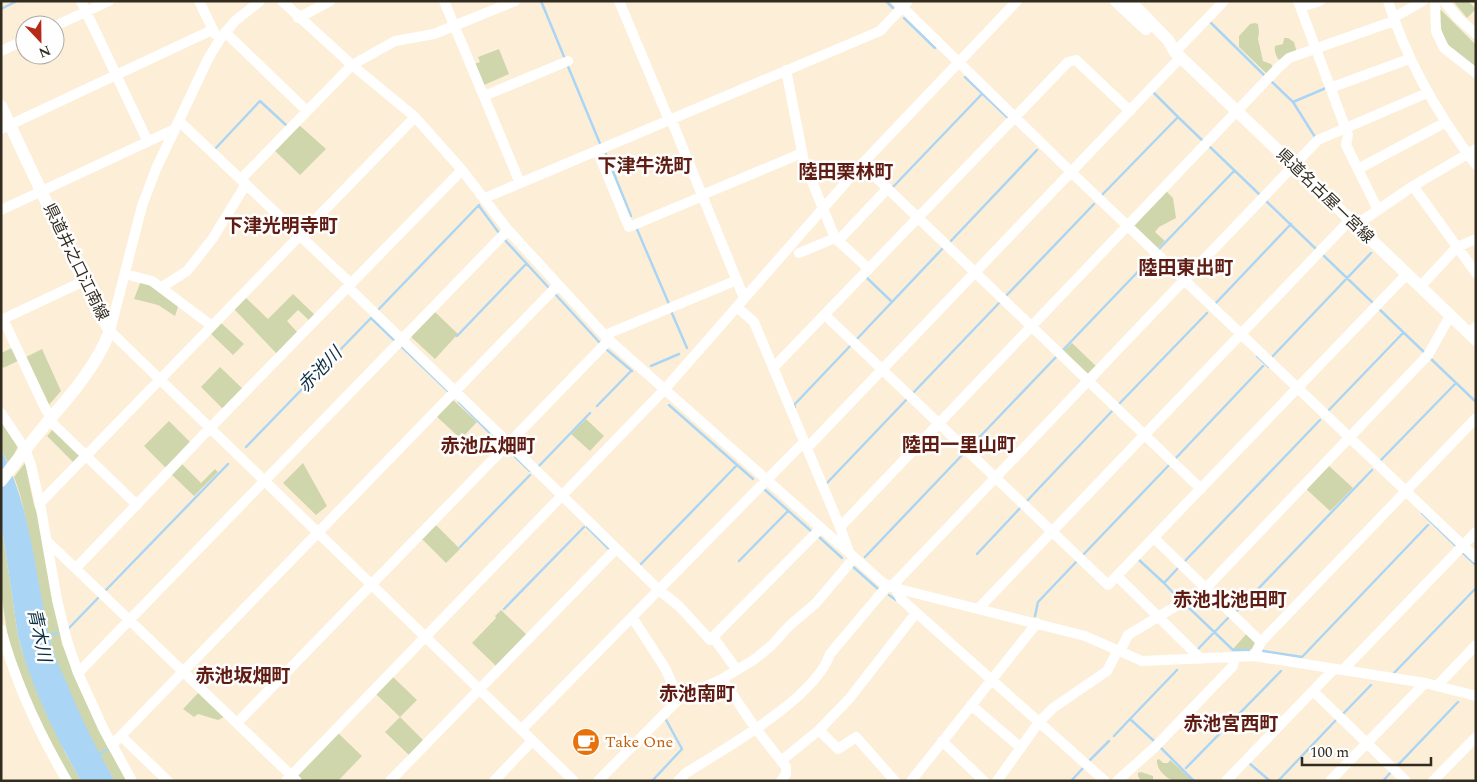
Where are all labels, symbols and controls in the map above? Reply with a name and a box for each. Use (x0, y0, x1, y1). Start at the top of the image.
north arrow (15, 15, 65, 65)
text: N (35, 40, 54, 63)
street label: 県道名古屋一宮線 (1271, 143, 1379, 249)
district label: 下津牛洗町 (597, 152, 693, 181)
district label: 陸田栗林町 (798, 158, 894, 187)
street label: 県道井之口江南線 (37, 199, 115, 325)
district label: 下津光明寺町 (224, 212, 338, 241)
district label: 陸田東出町 (1138, 254, 1234, 283)
water label: 赤池川 (292, 340, 350, 399)
district label: 陸田一里山町 (902, 431, 1016, 460)
district label: 赤池広畑町 (440, 432, 536, 461)
district label: 赤池北池田町 (1173, 586, 1287, 615)
water label: 青木川 (20, 606, 58, 666)
district label: 赤池坂畑町 (195, 662, 291, 691)
district label: 赤池南町 (659, 680, 735, 709)
district label: 赤池宮西町 (1183, 710, 1279, 739)
cafe icon: Take One (571, 727, 601, 757)
place label: Take One (605, 730, 673, 754)
scale bar (1302, 734, 1431, 766)
text: 100 m (1310, 741, 1349, 764)

